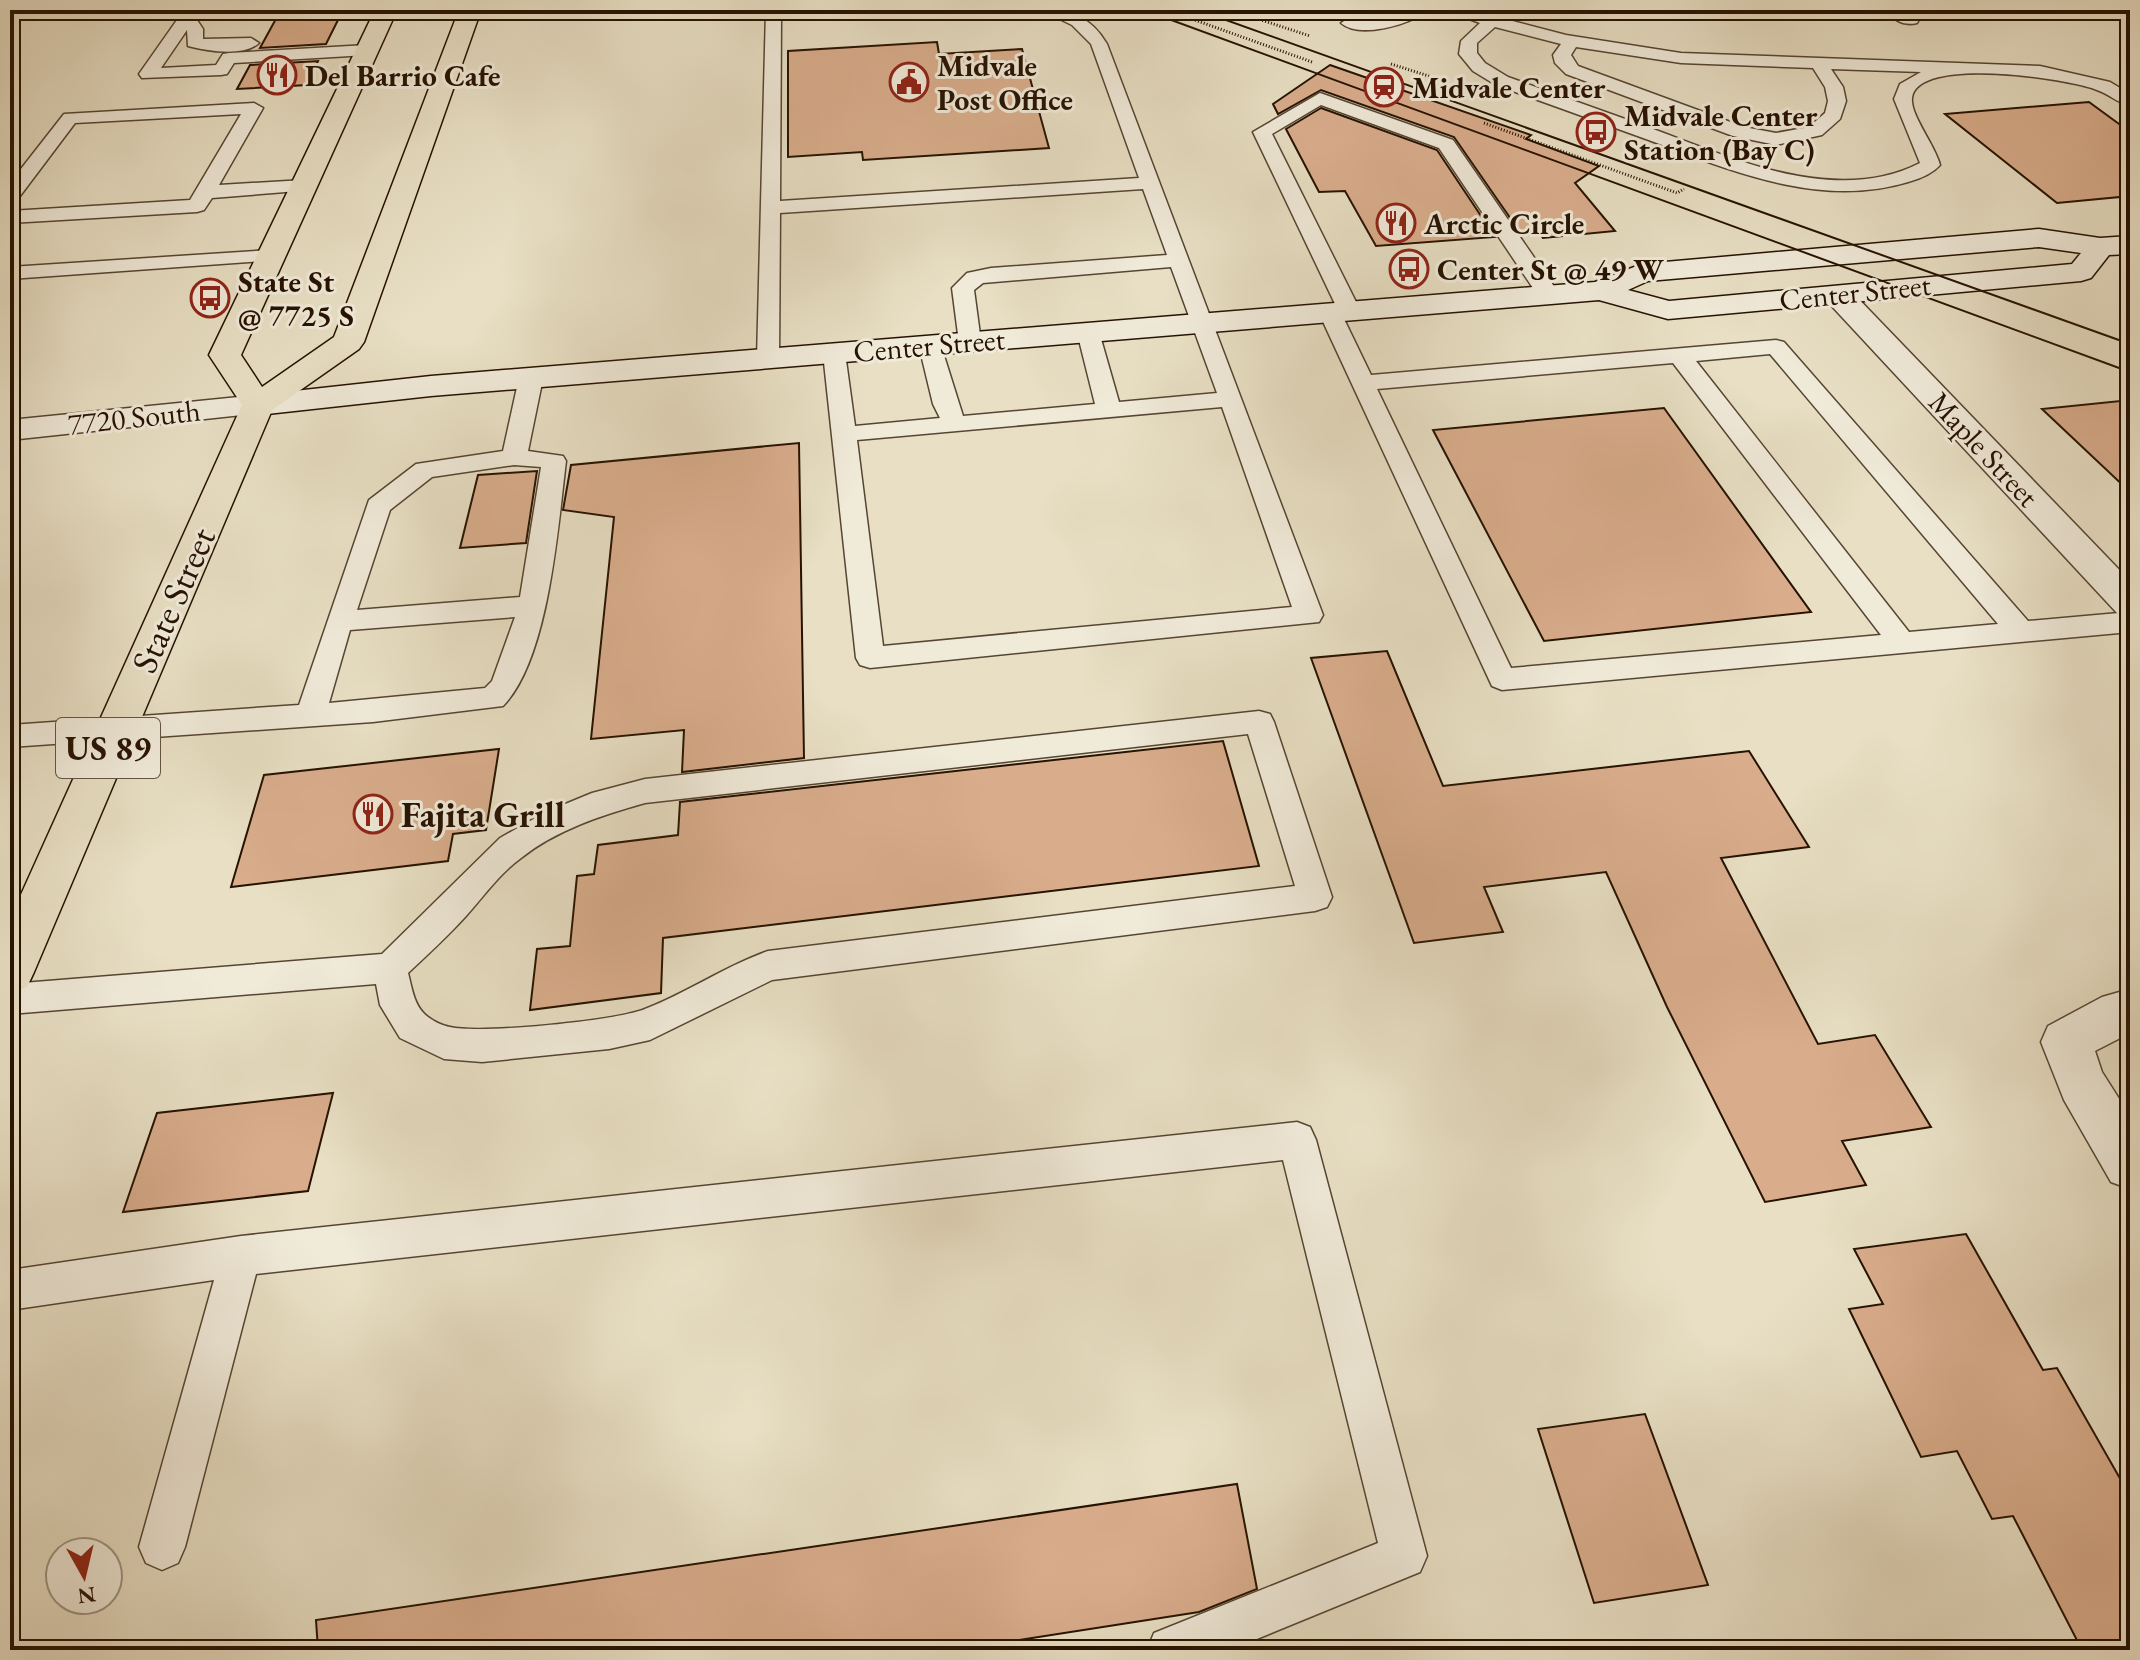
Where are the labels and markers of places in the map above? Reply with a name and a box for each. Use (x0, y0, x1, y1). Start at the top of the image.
place label: Midvale Post Office (937, 46, 1073, 119)
restaurant icon: Del Barrio Cafe (256, 54, 298, 96)
place label: Del Barrio Cafe (305, 56, 501, 95)
public building icon: Midvale Post Office (888, 61, 930, 103)
station icon: Midvale Center (1363, 66, 1405, 108)
place label: Midvale Center (1412, 68, 1606, 107)
place label: Midvale Center Station (Bay C) (1624, 96, 1818, 169)
bus stop icon: Midvale Center Station (Bay C) (1575, 111, 1617, 153)
restaurant icon: Arctic Circle (1375, 202, 1417, 244)
place label: Arctic Circle (1423, 204, 1584, 243)
bus stop icon: Center St @ 49 W (1388, 248, 1430, 290)
place label: Center St @ 49 W (1437, 250, 1664, 289)
place label: State St @ 7725 S (238, 262, 354, 335)
bus stop icon: State St @ 7725 S (189, 277, 231, 319)
place label: Fajita Grill (401, 791, 565, 838)
restaurant icon: Fajita Grill (352, 793, 394, 835)

